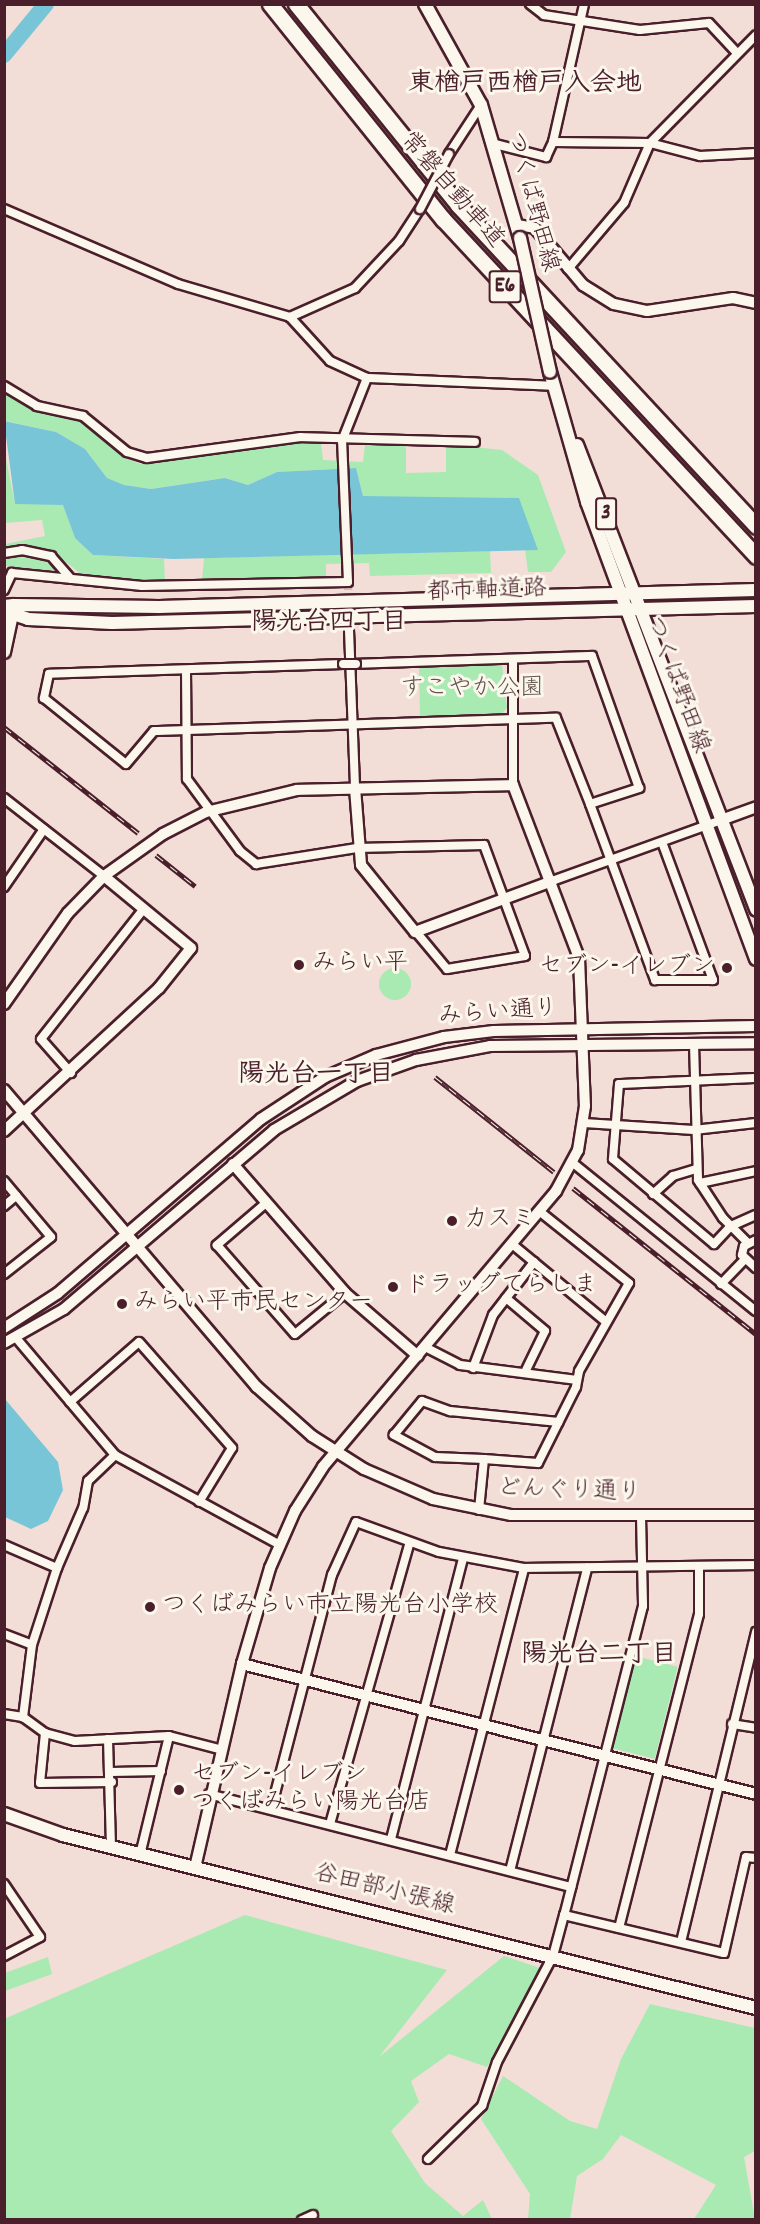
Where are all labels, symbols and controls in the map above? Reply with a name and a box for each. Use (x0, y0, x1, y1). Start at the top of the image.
district label: 東楢戸西楢戸入会地 (408, 69, 642, 101)
street label: 常磐自動車道 (393, 127, 509, 255)
street label: つくば野田線 (498, 129, 564, 275)
road number: E6 (488, 268, 522, 306)
road number: 3 (594, 495, 618, 533)
street label: 都市軸道路 (427, 576, 547, 608)
district label: 陽光台四丁目 (251, 608, 407, 640)
street label: つくば野田線 (638, 612, 714, 758)
park label: すこやか公園 (400, 676, 544, 704)
place label: みらい平 (312, 951, 408, 979)
place label: セブン-イレブン (539, 954, 715, 982)
marker: みらい平 (290, 956, 308, 974)
marker: セブン-イレブン (720, 961, 734, 975)
street label: みらい通り (437, 995, 559, 1033)
district label: 陽光台一丁目 (238, 1060, 394, 1092)
place label: カスミ (464, 1207, 536, 1235)
marker: カスミ (445, 1214, 459, 1228)
place label: ドラッグてらしま (405, 1273, 597, 1301)
marker: ドラッグてらしま (386, 1280, 400, 1294)
place label: みらい平市民センター (134, 1290, 374, 1318)
marker: みらい平市民センター (115, 1297, 129, 1311)
street label: どんぐり通り (497, 1475, 641, 1509)
place label: つくばみらい市立陽光台小学校 (162, 1593, 498, 1621)
marker: つくばみらい市立陽光台小学校 (143, 1600, 157, 1614)
district label: 陽光台二丁目 (521, 1640, 677, 1672)
place label: セブン-イレブン つくばみらい陽光台店 (191, 1762, 431, 1818)
marker: セブン-イレブン つくばみらい陽光台店 (172, 1783, 186, 1797)
street label: 谷田部小張線 (311, 1860, 457, 1922)

